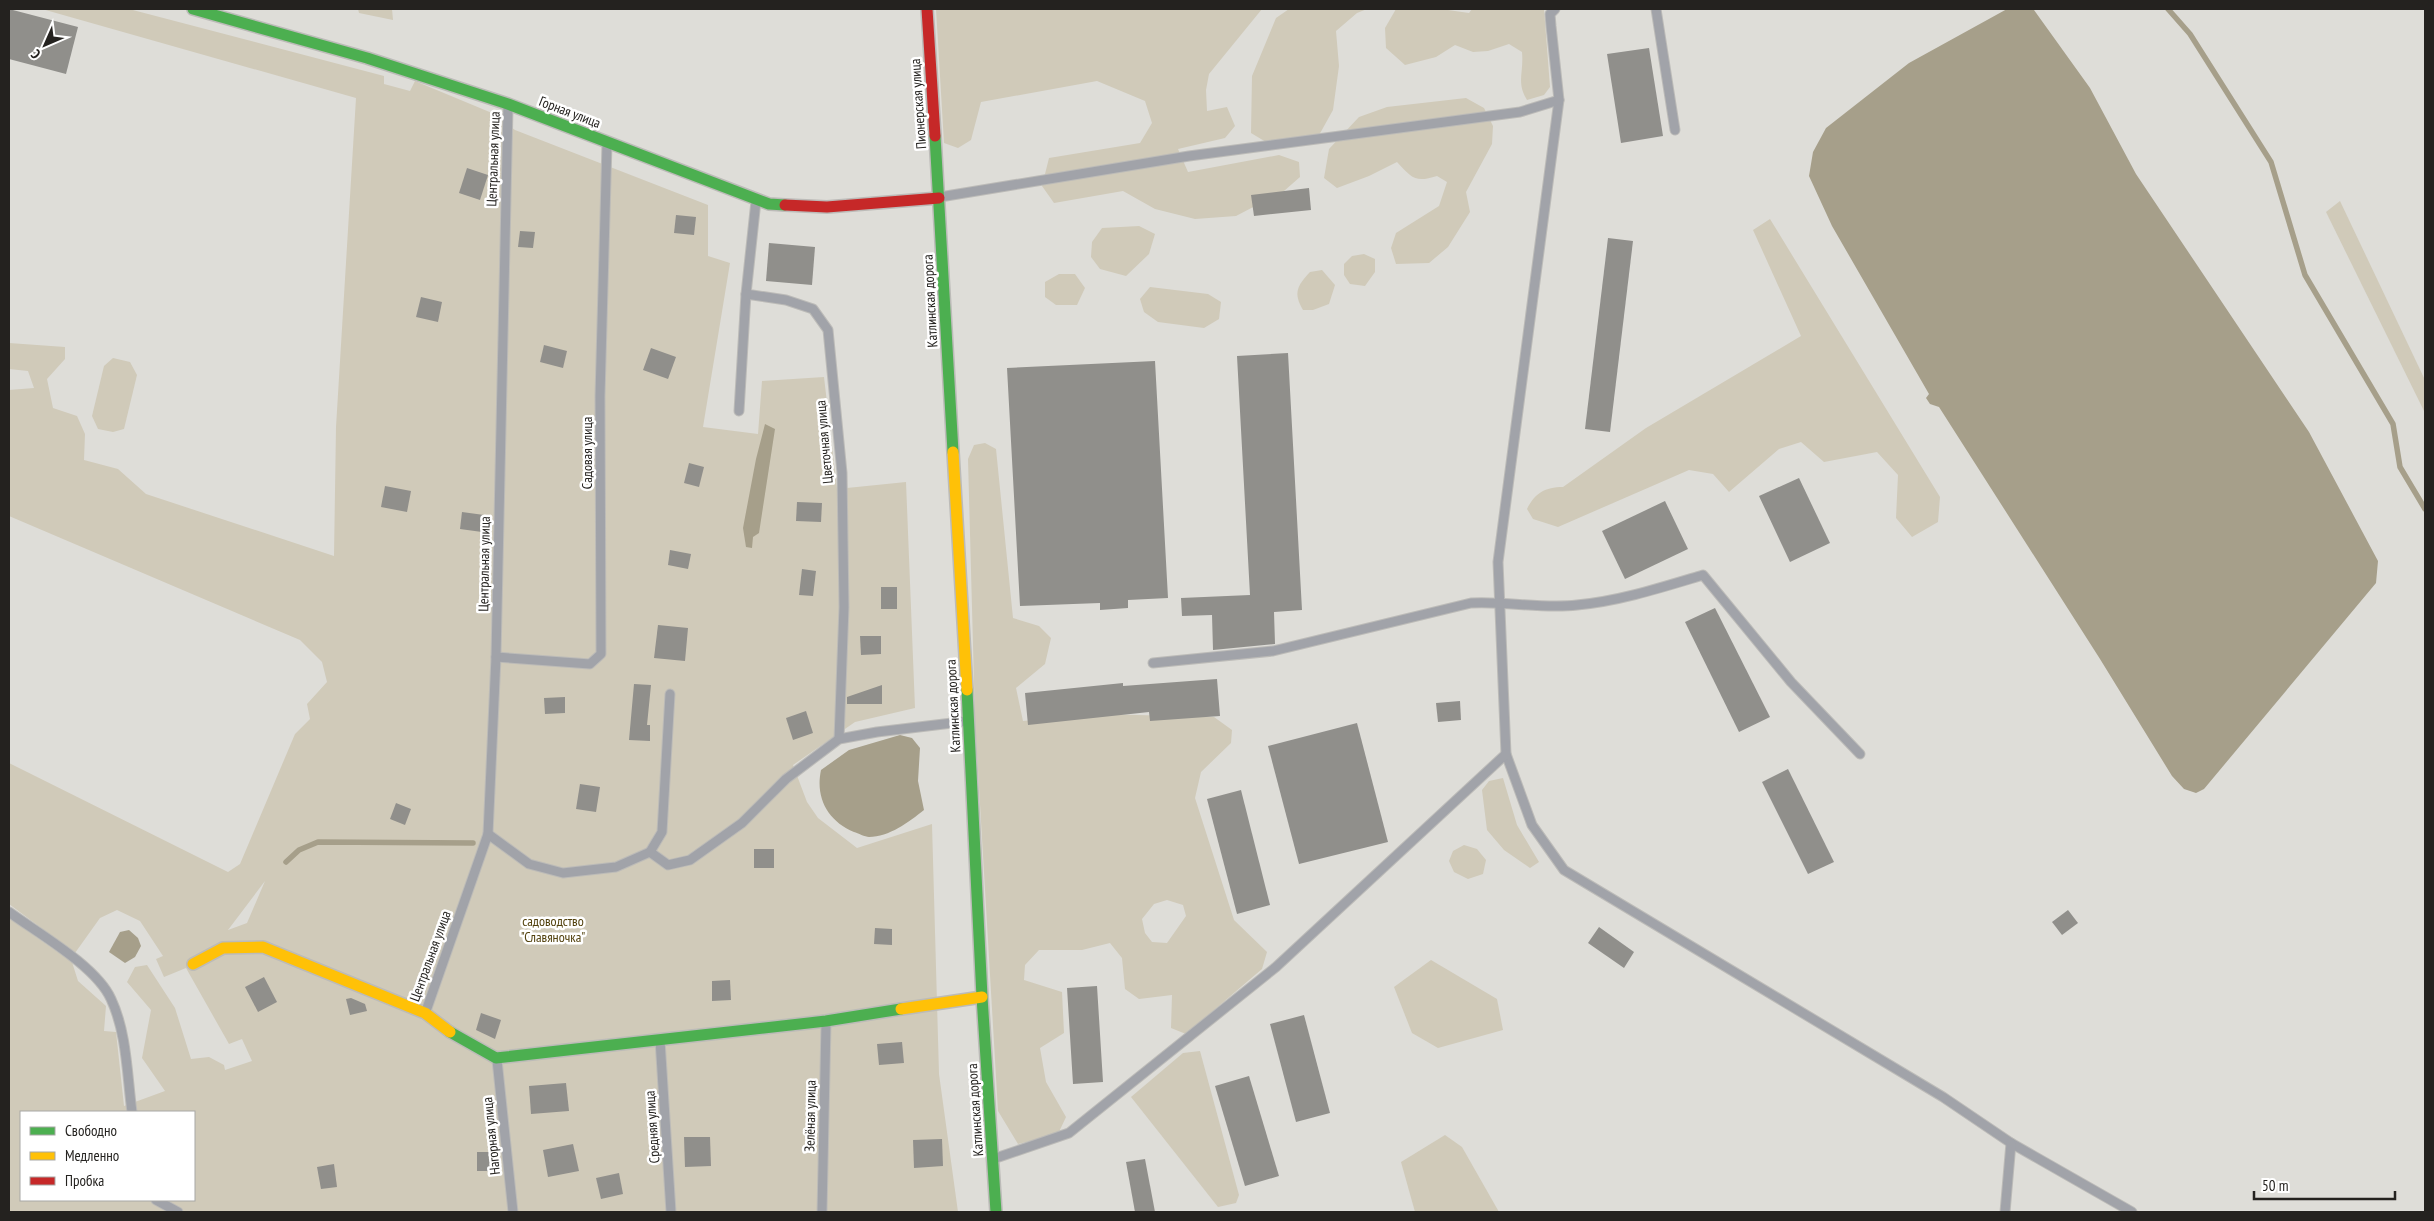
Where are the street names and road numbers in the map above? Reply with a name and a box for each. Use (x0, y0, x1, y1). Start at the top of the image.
street label: Пионерская улица (906, 58, 930, 150)
street label: Горная улица (537, 92, 603, 132)
street label: Центральная улица (482, 111, 504, 207)
street label: Катлинская дорога (919, 254, 941, 348)
street label: Цветочная улица (811, 399, 837, 485)
street label: Садовая улица (578, 417, 596, 489)
street label: Центральная улица (474, 516, 494, 612)
street label: Катлинская дорога (942, 659, 964, 753)
street label: Центральная улица (405, 908, 455, 1004)
street label: Катлинская дорога (963, 1063, 987, 1157)
street label: Зелёная улица (800, 1080, 820, 1152)
street label: Средняя улица (640, 1090, 664, 1164)
street label: Нагорная улица (478, 1096, 504, 1176)

